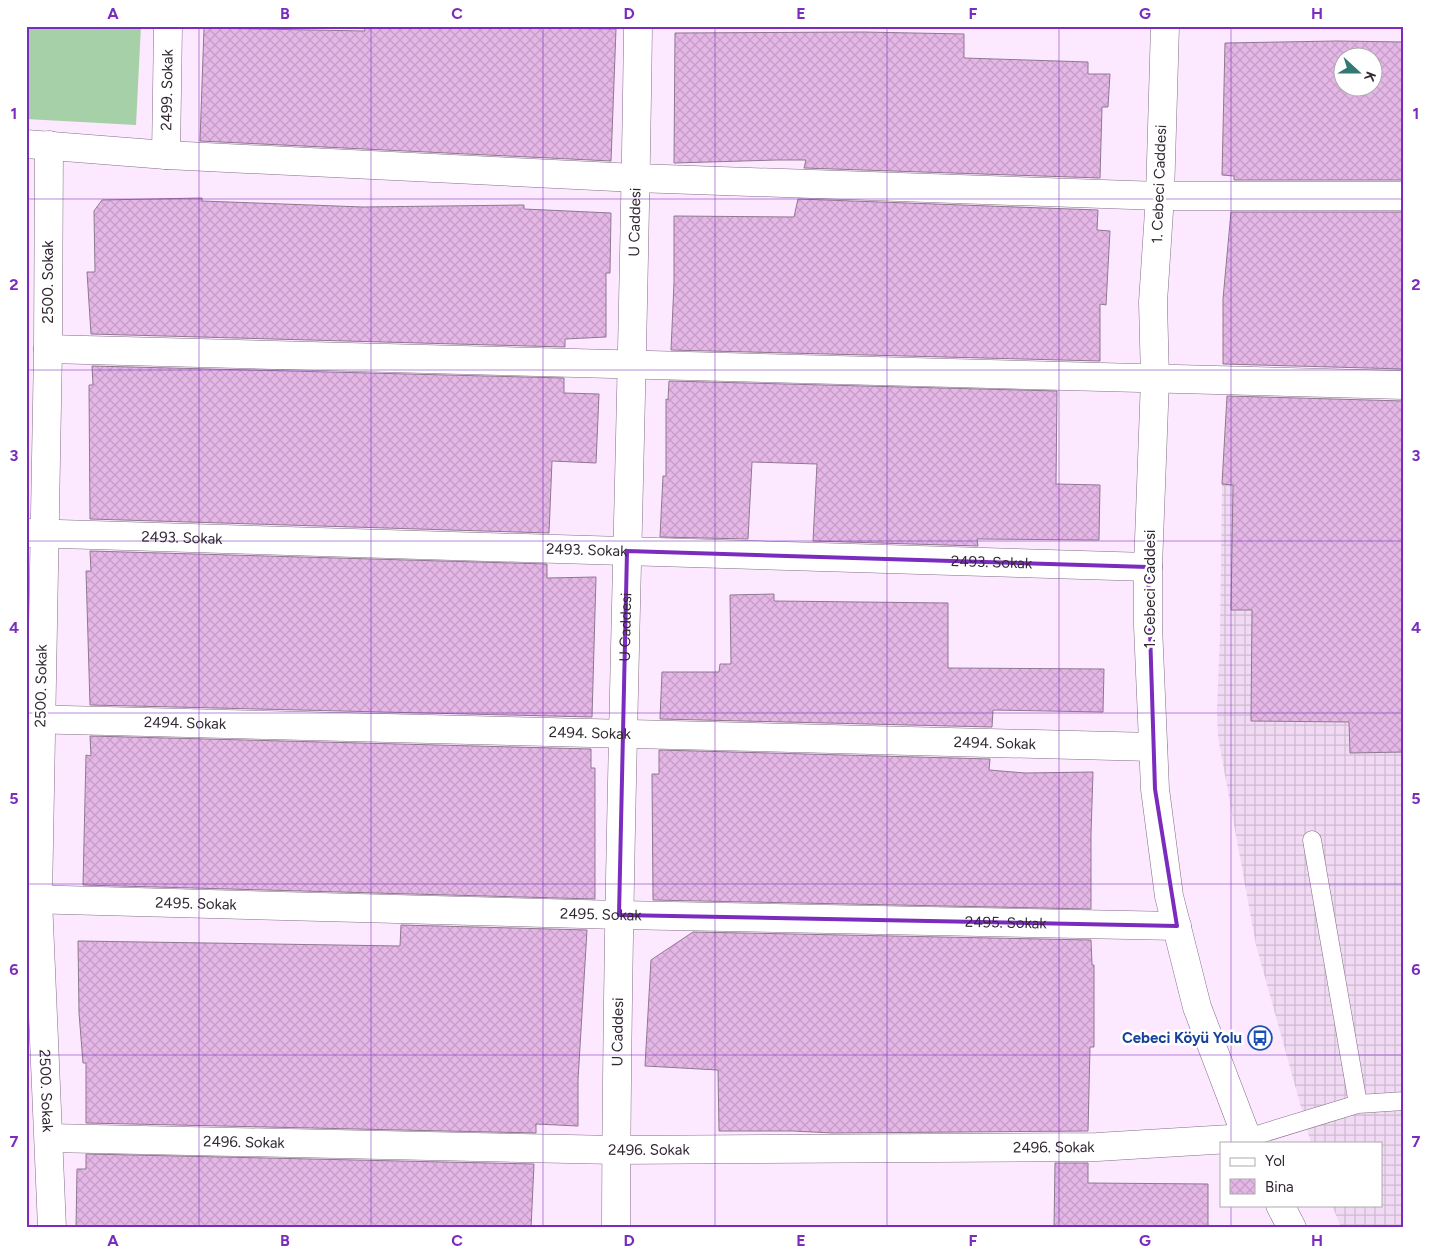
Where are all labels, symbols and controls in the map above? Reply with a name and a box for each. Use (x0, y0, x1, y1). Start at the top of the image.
text: A (107, 4, 119, 23)
text: B (280, 4, 290, 23)
text: C (451, 4, 463, 23)
text: D (623, 4, 635, 23)
text: E (796, 4, 806, 23)
text: F (969, 4, 978, 23)
text: G (1139, 4, 1151, 23)
text: H (1311, 4, 1323, 23)
street label: 2499. Sokak (157, 48, 177, 131)
north arrow (1332, 48, 1382, 98)
text: K (1360, 69, 1379, 85)
text: 1 (11, 104, 17, 123)
text: 1 (1413, 104, 1419, 123)
street label: 1. Cebeci Caddesi (1148, 124, 1170, 244)
street label: U Caddesi (625, 187, 644, 257)
street label: 2500. Sokak (39, 240, 57, 324)
text: 2 (9, 275, 19, 294)
text: 2 (1411, 275, 1421, 294)
text: 3 (10, 446, 19, 465)
text: 3 (1412, 446, 1421, 465)
street label: 2493. Sokak (141, 527, 224, 548)
street label: 1. Cebeci Caddesi (1141, 529, 1159, 649)
street label: 2493. Sokak (546, 540, 628, 560)
street label: 2493. Sokak (951, 552, 1033, 573)
street label: U Caddesi (616, 592, 635, 662)
text: 4 (9, 618, 19, 637)
text: 4 (1411, 618, 1421, 637)
street label: 2500. Sokak (31, 644, 51, 728)
street label: 2494. Sokak (144, 713, 227, 733)
street label: 2494. Sokak (548, 723, 632, 743)
street label: 2494. Sokak (953, 733, 1037, 753)
text: 5 (9, 789, 19, 808)
text: 5 (1411, 789, 1421, 808)
street label: 2495. Sokak (155, 893, 238, 914)
street label: 2495. Sokak (560, 904, 643, 924)
street label: 2495. Sokak (965, 913, 1047, 932)
text: 6 (9, 960, 19, 979)
text: 6 (1411, 960, 1421, 979)
street label: U Caddesi (608, 997, 627, 1067)
bus stop icon: Cebeci Köyü Yolu (1247, 1025, 1273, 1051)
place label: Cebeci Köyü Yolu (1122, 1029, 1242, 1047)
street label: 2500. Sokak (35, 1049, 57, 1133)
text: 7 (10, 1132, 19, 1151)
street label: 2496. Sokak (203, 1132, 286, 1152)
text: 7 (1412, 1132, 1421, 1151)
street label: 2496. Sokak (1013, 1138, 1095, 1157)
street label: 2496. Sokak (608, 1141, 690, 1159)
legend (1220, 1142, 1382, 1206)
text: Yol (1265, 1152, 1285, 1170)
text: Bina (1265, 1178, 1294, 1196)
text: A (107, 1231, 119, 1250)
text: B (280, 1231, 290, 1250)
text: C (451, 1231, 463, 1250)
text: D (623, 1231, 635, 1250)
text: E (796, 1231, 806, 1250)
text: F (969, 1231, 978, 1250)
text: G (1139, 1231, 1151, 1250)
text: H (1311, 1231, 1323, 1250)

